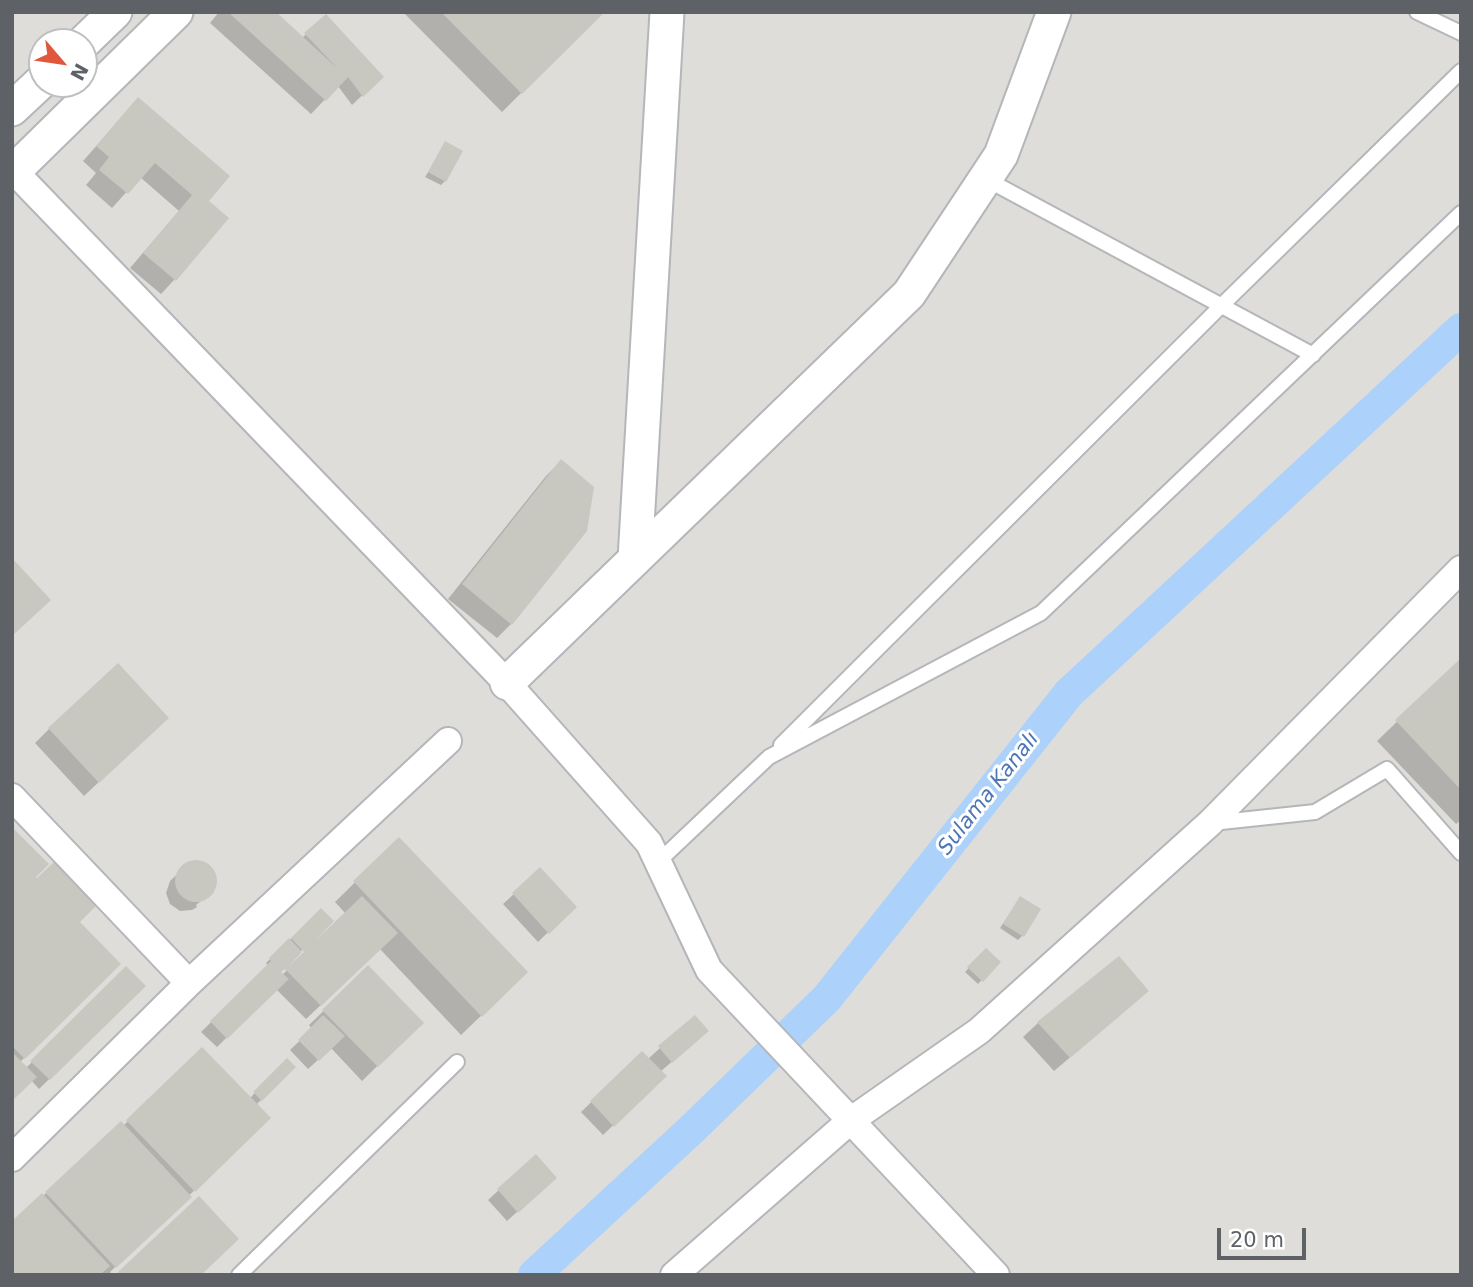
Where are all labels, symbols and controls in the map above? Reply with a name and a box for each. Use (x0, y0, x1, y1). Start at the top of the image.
north arrow (28, 28, 98, 98)
text: N (66, 60, 93, 85)
water label: Sulama Kanalı (933, 728, 1045, 860)
scale bar (1221, 1214, 1310, 1258)
text: 20 m (1230, 1228, 1284, 1252)

